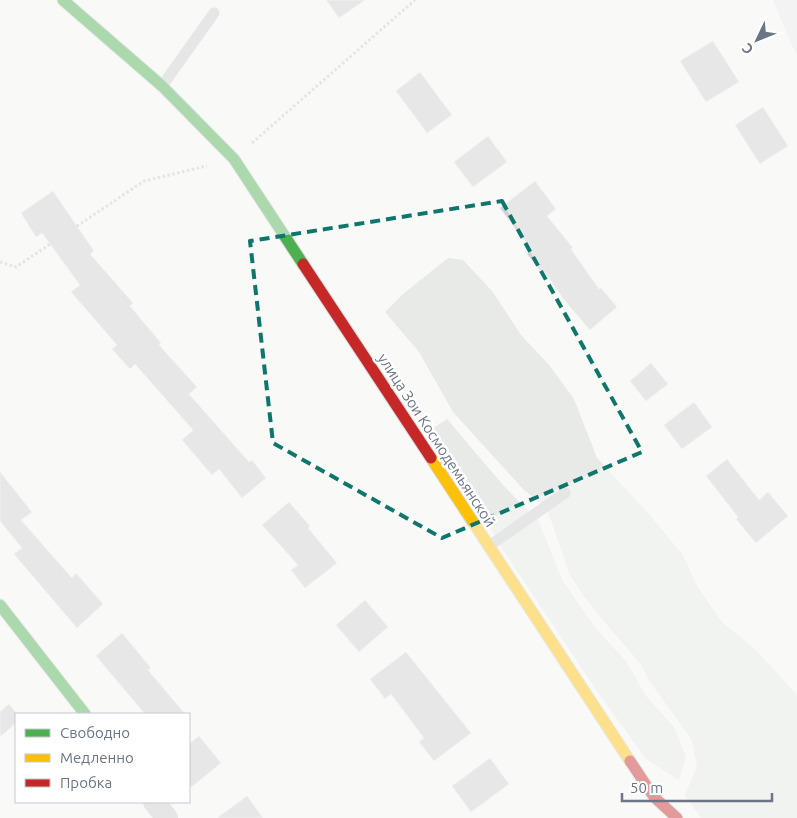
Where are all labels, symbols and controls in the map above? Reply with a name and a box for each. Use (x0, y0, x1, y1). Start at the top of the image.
north arrow (732, 15, 782, 65)
text: С (739, 40, 756, 58)
street label: улица Зои Космодемьянской (375, 350, 499, 530)
legend (15, 713, 190, 803)
text: Свободно (60, 724, 130, 741)
text: Медленно (60, 749, 134, 766)
scale bar (622, 770, 772, 802)
text: Пробка (60, 774, 112, 791)
text: 50 m (630, 779, 663, 796)

